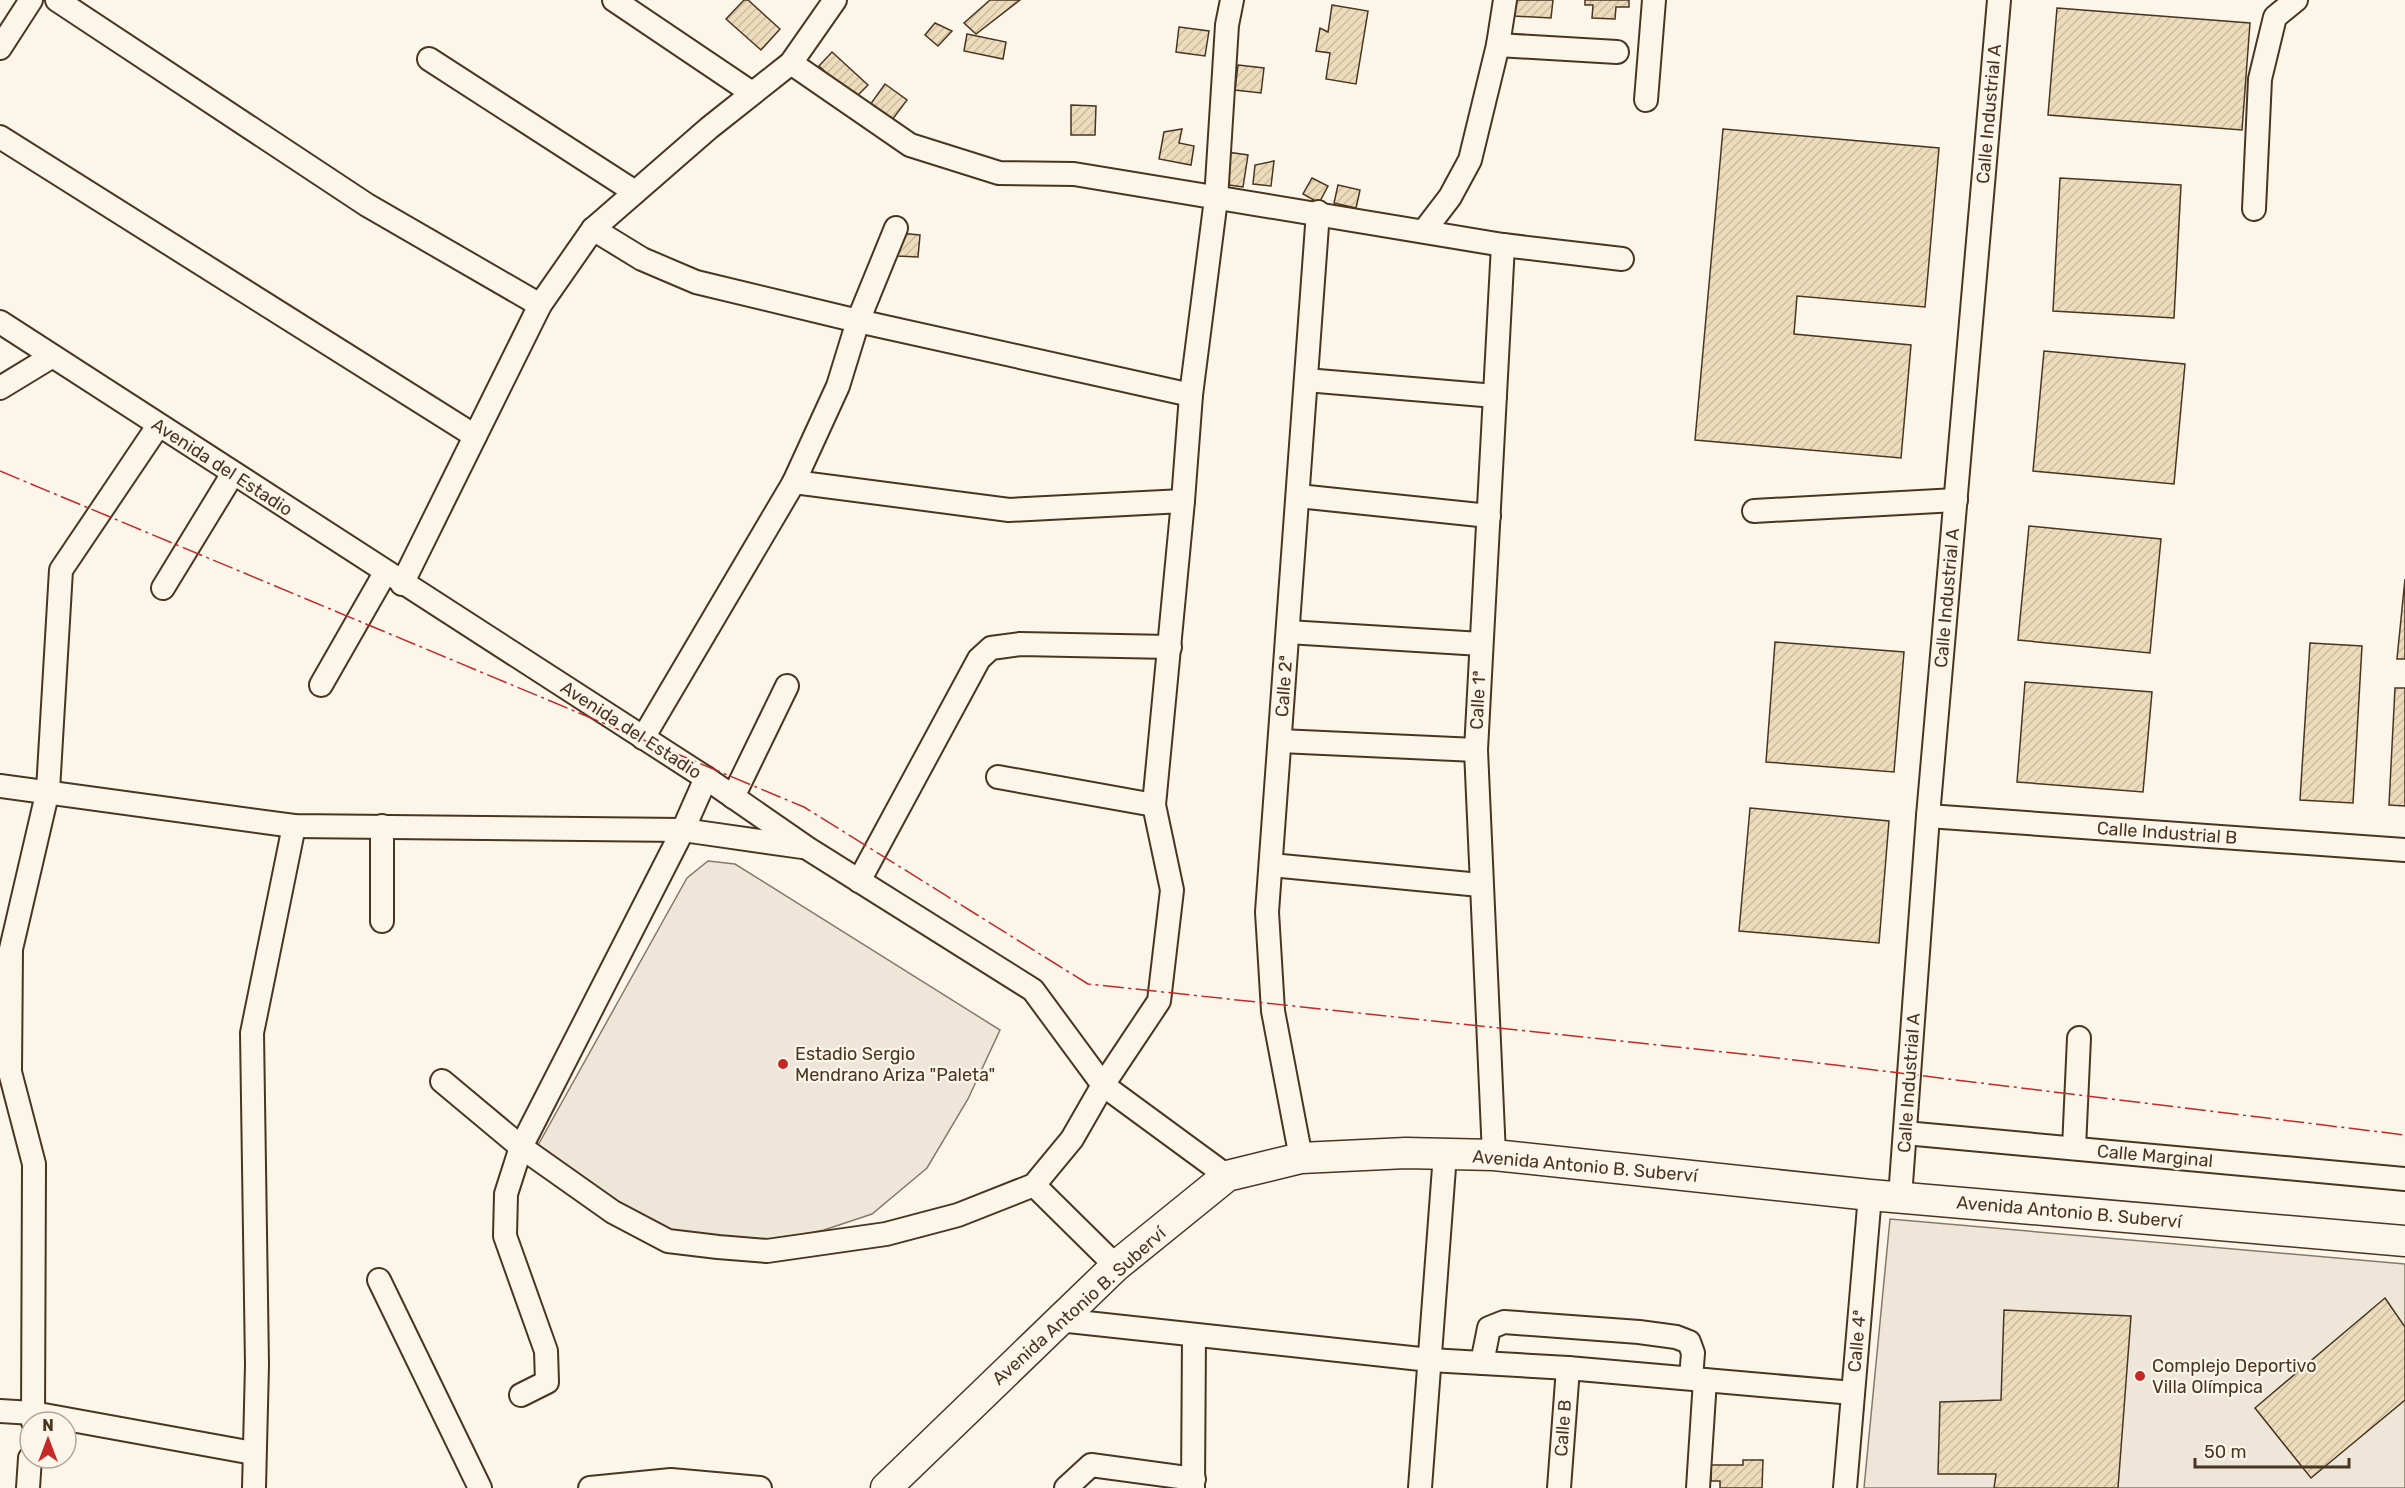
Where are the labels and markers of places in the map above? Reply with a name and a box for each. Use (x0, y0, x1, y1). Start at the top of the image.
place label: Estadio Sergio Mendrano Ariza "Paleta" (795, 1043, 995, 1086)
marker: Estadio Sergio Mendrano Ariza "Paleta" (776, 1057, 790, 1071)
place label: Complejo Deportivo Villa Olímpica (2152, 1355, 2317, 1398)
marker: Complejo Deportivo Villa Olímpica (2133, 1369, 2147, 1383)

